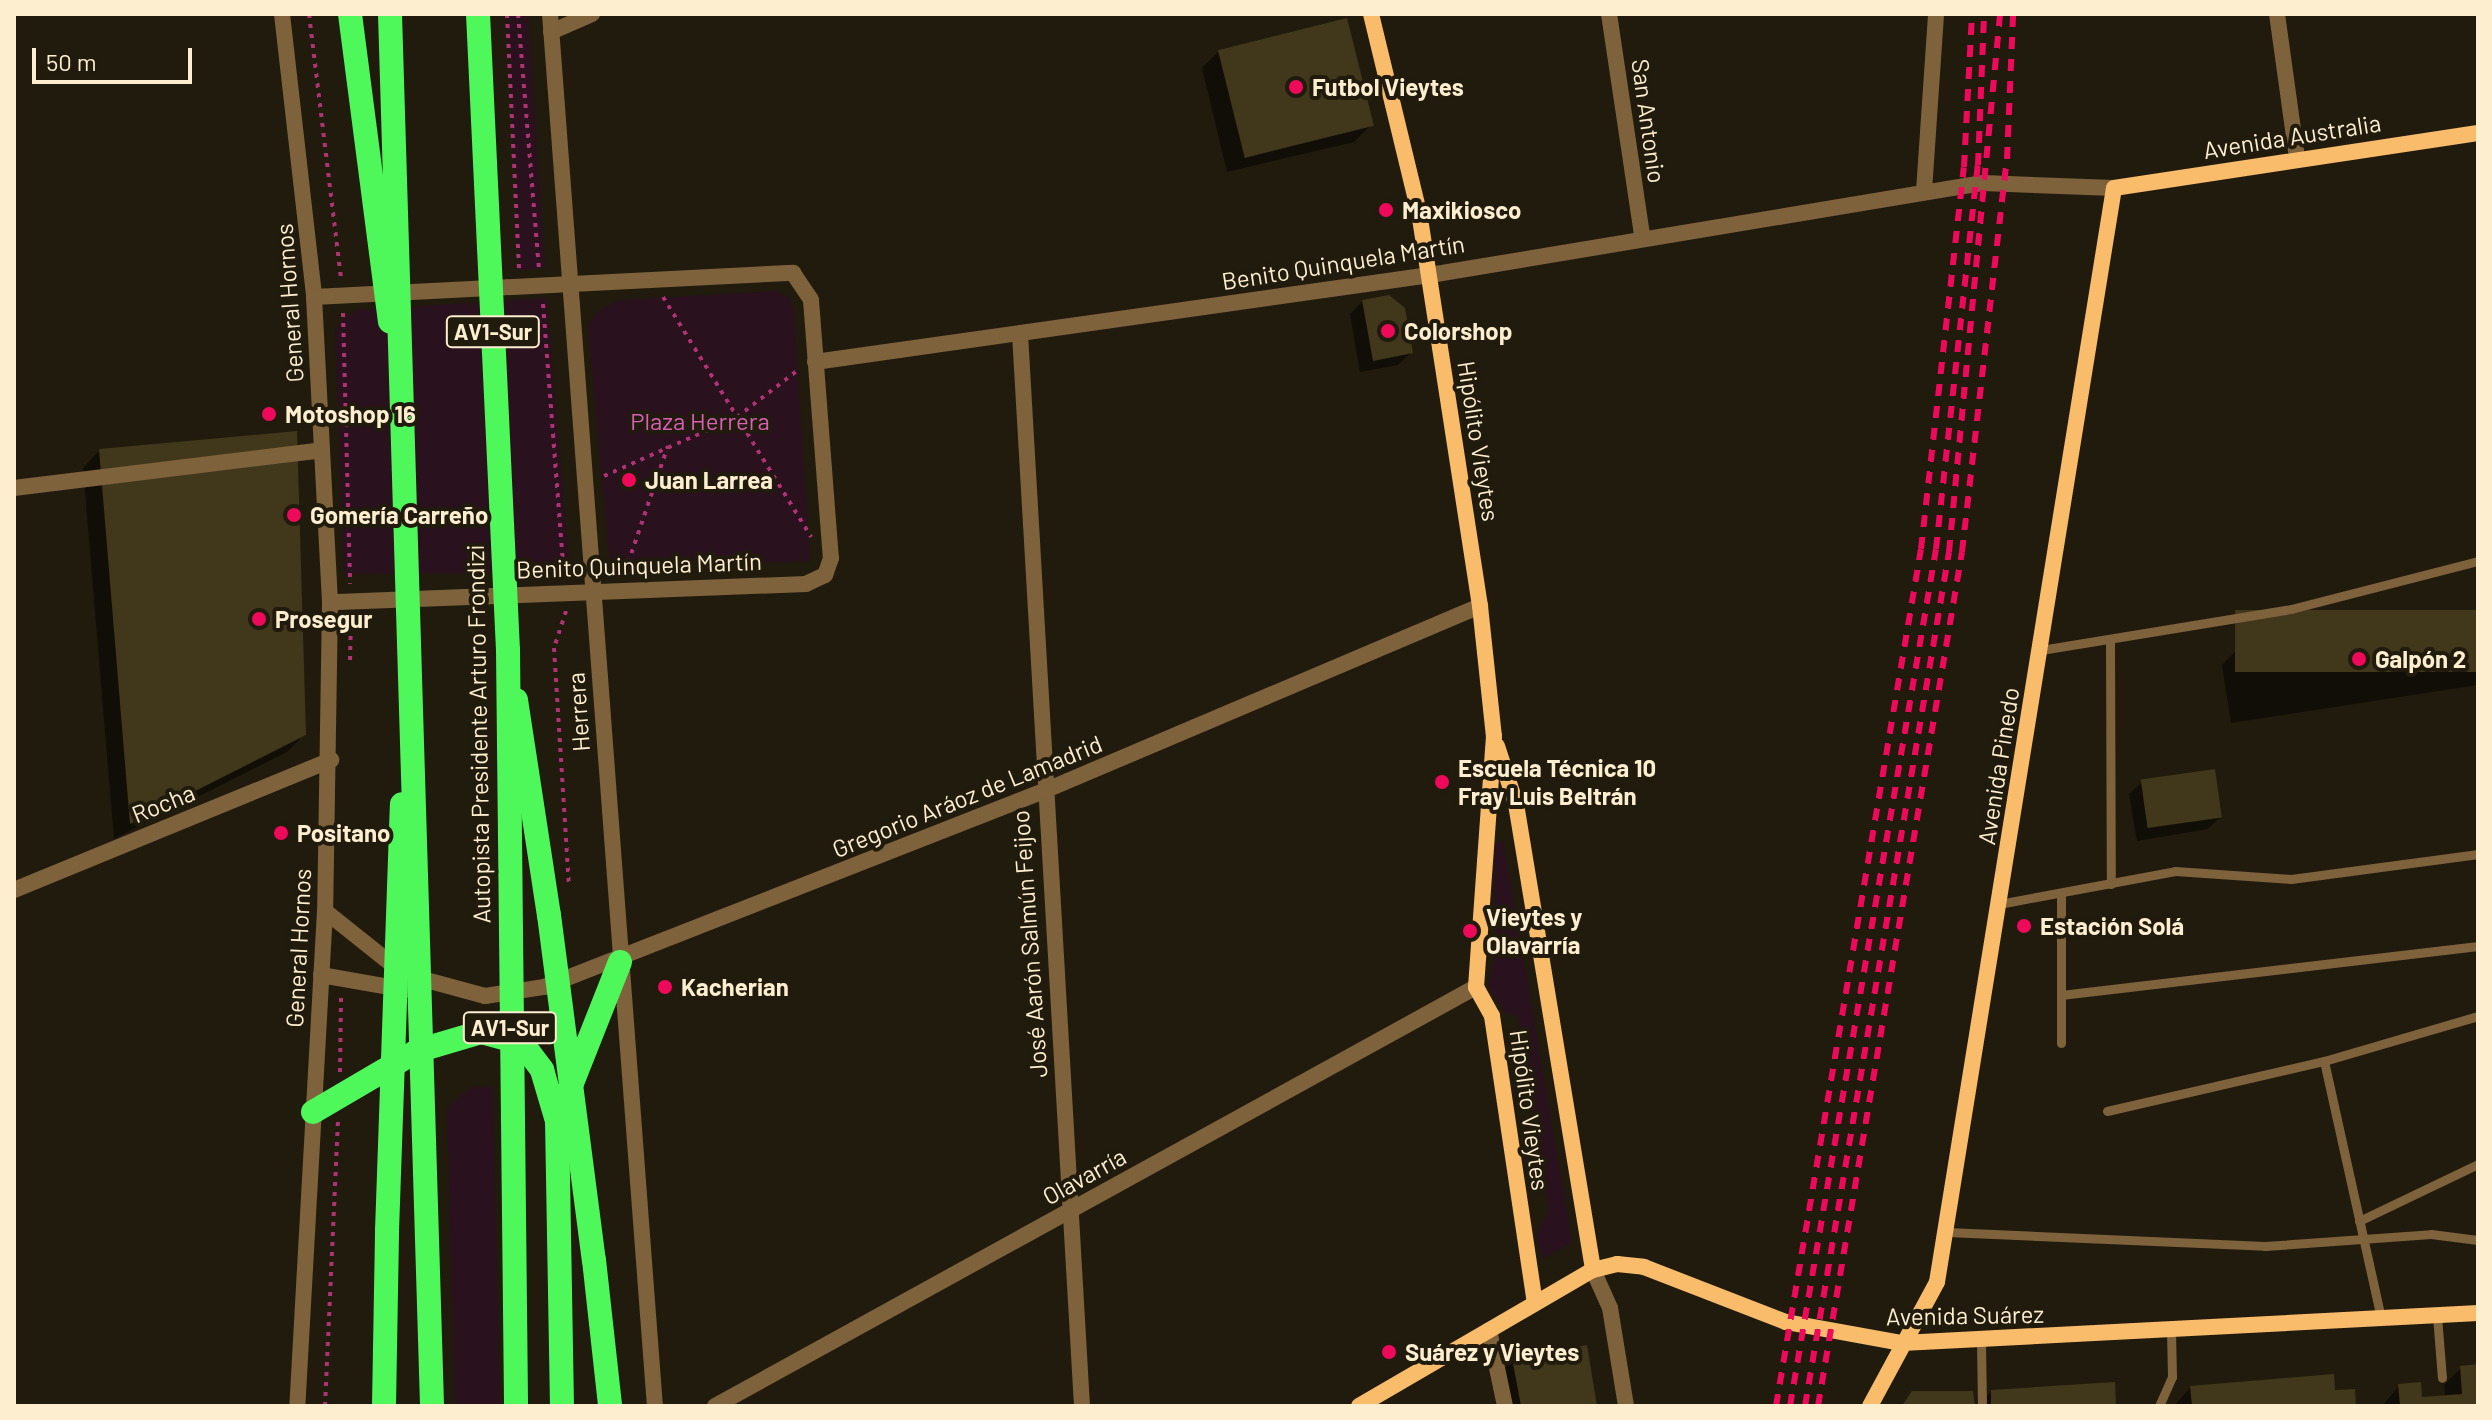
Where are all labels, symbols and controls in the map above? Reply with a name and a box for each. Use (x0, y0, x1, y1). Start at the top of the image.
scale bar (36, 32, 196, 82)
text: 50 m (46, 47, 97, 76)
street label: San Antonio (1626, 57, 1672, 185)
place label: Futbol Vieytes (1312, 73, 1464, 101)
marker: Futbol Vieytes (1287, 78, 1305, 96)
street label: Avenida Australia (2201, 108, 2383, 164)
place label: Maxikiosco (1402, 196, 1521, 224)
marker: Maxikiosco (1377, 201, 1395, 219)
street label: General Hornos (269, 223, 309, 383)
street label: Benito Quinquela Martín (1219, 229, 1467, 295)
road number: AV1-Sur (445, 314, 541, 350)
place label: Colorshop (1404, 317, 1512, 345)
marker: Colorshop (1379, 322, 1397, 340)
street label: Hipólito Vieytes (1452, 359, 1506, 523)
place label: Motoshop 16 (285, 400, 416, 428)
marker: Motoshop 16 (260, 405, 278, 423)
park label: Plaza Herrera (630, 407, 770, 435)
place label: Juan Larrea (645, 466, 773, 494)
marker: Juan Larrea (620, 471, 638, 489)
place label: Gomería Carreño (310, 501, 488, 529)
marker: Gomería Carreño (285, 506, 303, 524)
street label: Autopista Presidente Arturo Frondizi (460, 544, 496, 924)
street label: Benito Quinquela Martín (516, 546, 762, 584)
place label: Prosegur (275, 605, 372, 633)
marker: Prosegur (250, 610, 268, 628)
place label: Galpón 2 (2375, 645, 2466, 673)
marker: Galpón 2 (2350, 650, 2368, 668)
street label: Herrera (561, 671, 595, 753)
street label: Avenida Pinedo (1971, 685, 2025, 847)
street label: Gregorio Aráoz de Lamadrid (828, 729, 1106, 863)
place label: Escuela Técnica 10 Fray Luis Beltrán (1458, 754, 1656, 810)
marker: Escuela Técnica 10 Fray Luis Beltrán (1433, 773, 1451, 791)
street label: Rocha (127, 777, 199, 829)
street label: José Aarón Salmún Feijoo (1005, 809, 1053, 1079)
place label: Positano (297, 819, 390, 847)
marker: Positano (272, 824, 290, 842)
street label: General Hornos (279, 868, 317, 1028)
place label: Vieytes y Olavarría (1486, 903, 1582, 959)
place label: Estación Solá (2040, 912, 2184, 940)
marker: Estación Solá (2015, 917, 2033, 935)
marker: Vieytes y Olavarría (1461, 922, 1479, 940)
place label: Kacherian (681, 973, 789, 1001)
marker: Kacherian (656, 978, 674, 996)
road number: AV1-Sur (462, 1010, 558, 1046)
street label: Hipólito Vieytes (1504, 1028, 1556, 1192)
street label: Olavarría (1037, 1141, 1131, 1211)
street label: Avenida Suárez (1886, 1299, 2044, 1331)
place label: Suárez y Vieytes (1405, 1338, 1579, 1366)
marker: Suárez y Vieytes (1380, 1343, 1398, 1361)

